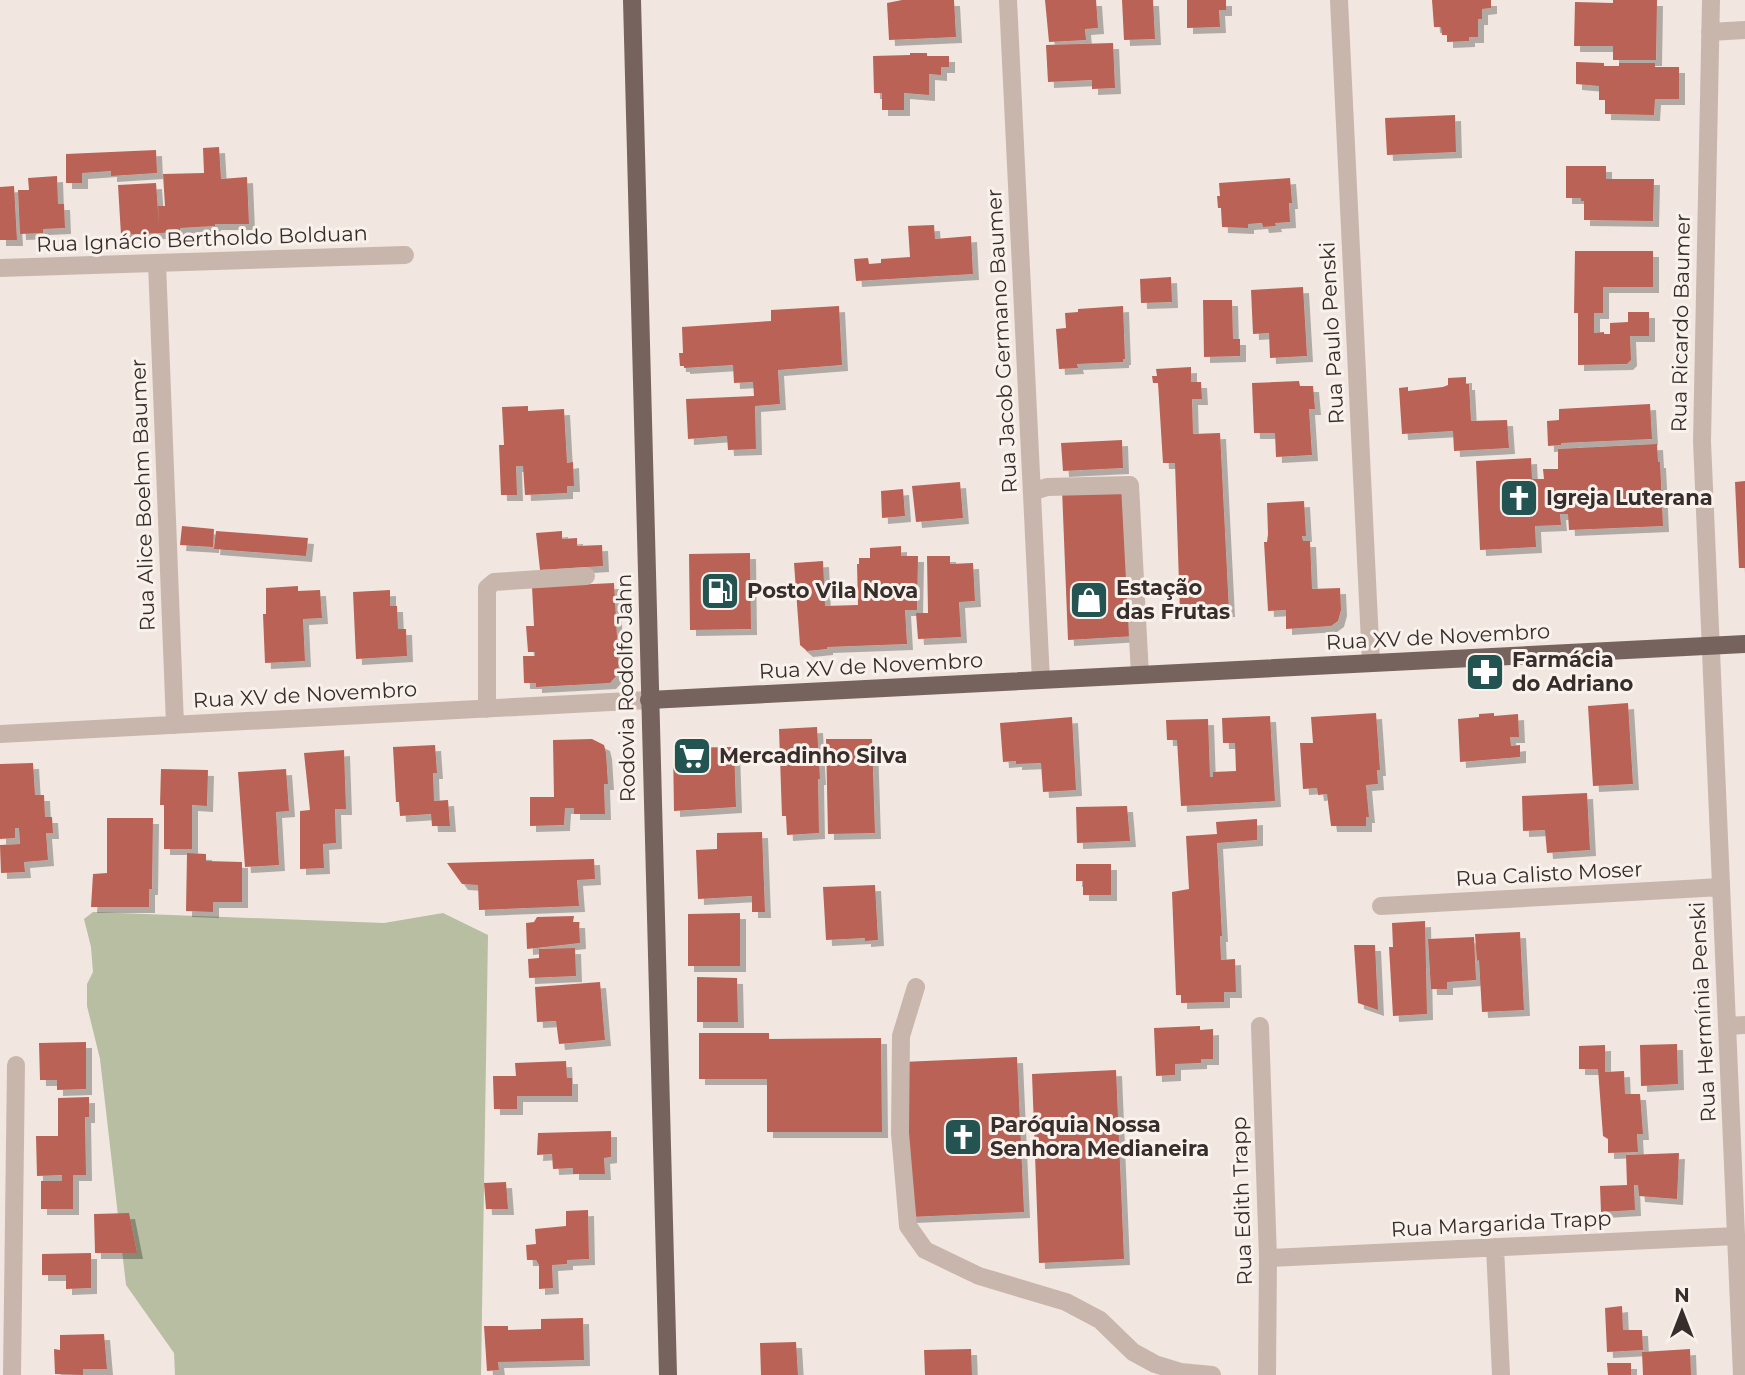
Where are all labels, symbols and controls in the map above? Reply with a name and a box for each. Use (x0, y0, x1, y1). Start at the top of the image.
street label: Rua Jacob Germano Baumer (981, 188, 1022, 494)
street label: Rua Ricardo Baumer (1666, 213, 1695, 433)
street label: Rua Ignácio Bertholdo Bolduan (36, 220, 368, 257)
street label: Rua Paulo Penski (1314, 241, 1349, 425)
street label: Rua Alice Boehm Baumer (125, 358, 160, 632)
church icon: Igreja Luterana (1498, 477, 1540, 519)
place label: Igreja Luterana (1546, 485, 1713, 510)
fuel station icon: Posto Vila Nova (699, 570, 741, 612)
street label: Rodovia Rodolfo Jahn (611, 573, 640, 803)
place label: Estação das Frutas (1116, 575, 1230, 624)
place label: Posto Vila Nova (747, 578, 918, 603)
shop icon: Estação das Frutas (1068, 579, 1110, 621)
street label: Rua XV de Novembro (1325, 618, 1551, 655)
street label: Rua XV de Novembro (758, 647, 984, 684)
place label: Farmácia do Adriano (1512, 647, 1634, 696)
pharmacy icon: Farmácia do Adriano (1464, 651, 1506, 693)
street label: Rua XV de Novembro (192, 676, 418, 713)
supermarket icon: Mercadinho Silva (671, 735, 713, 777)
place label: Mercadinho Silva (719, 743, 907, 768)
street label: Rua Calisto Moser (1455, 856, 1643, 891)
street label: Rua Hermínia Penski (1684, 901, 1721, 1123)
place label: Paróquia Nossa Senhora Medianeira (990, 1112, 1209, 1161)
church icon: Paróquia Nossa Senhora Medianeira (942, 1116, 984, 1158)
street label: Rua Edith Trapp (1226, 1116, 1257, 1286)
street label: Rua Margarida Trapp (1390, 1205, 1612, 1242)
north arrow (1647, 1277, 1717, 1347)
text: N (1674, 1284, 1690, 1307)

